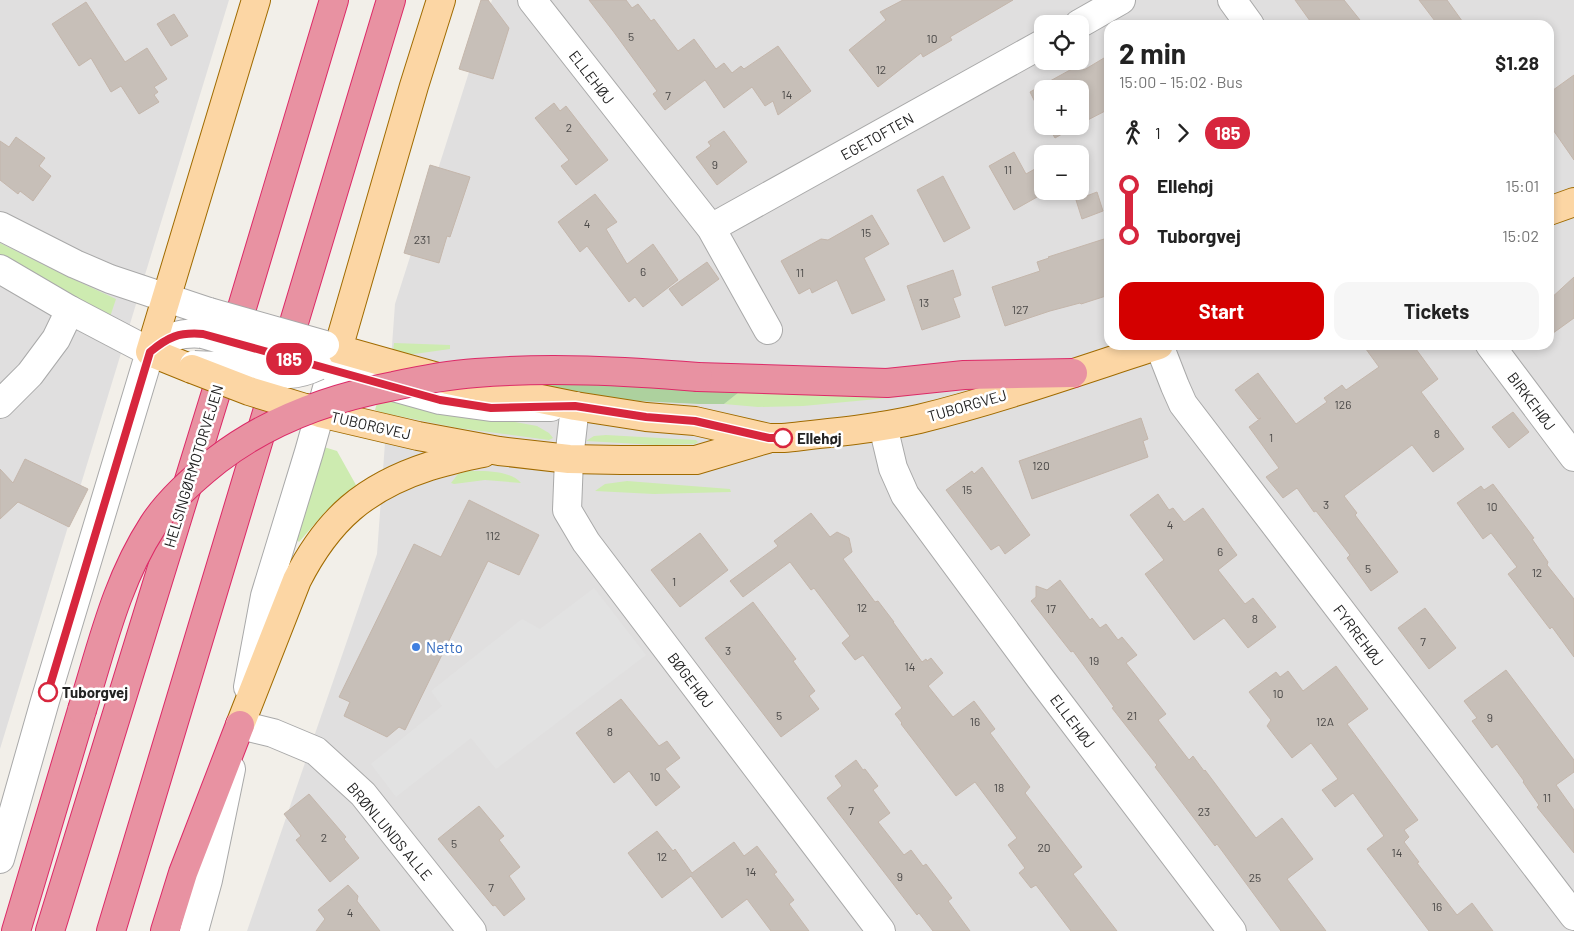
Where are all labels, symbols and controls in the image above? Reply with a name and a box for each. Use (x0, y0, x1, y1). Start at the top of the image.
map controls (1034, 15, 1089, 200)
button: locate (1034, 15, 1089, 70)
house number: 5 (628, 29, 634, 43)
house number: 10 (927, 31, 937, 45)
text: 2 min (1119, 36, 1186, 70)
street label: ELLEHØJ (566, 47, 618, 107)
text: $1.28 (1495, 51, 1539, 74)
house number: 12 (876, 62, 886, 76)
text: 15:00 – 15:02 · Bus (1119, 72, 1243, 91)
button: + (1034, 80, 1089, 135)
house number: 14 (782, 87, 792, 101)
house number: 7 (665, 88, 671, 102)
street label: EGETOFTEN (837, 109, 917, 163)
icon: walk (1119, 119, 1147, 147)
icon: forward (1169, 119, 1197, 147)
house number: 2 (566, 120, 572, 134)
text: 185 (1215, 122, 1240, 144)
text: 1 (1155, 123, 1161, 142)
button: − (1034, 145, 1089, 200)
house number: 9 (712, 157, 718, 171)
house number: 11 (1004, 162, 1012, 176)
text: Ellehøj (1157, 174, 1213, 197)
text: 15:01 (1506, 176, 1539, 195)
house number: 4 (584, 216, 590, 230)
text: Tuborgvej (1157, 224, 1241, 247)
house number: 15 (861, 225, 871, 239)
text: 15:02 (1502, 226, 1539, 245)
house number: 231 (414, 232, 430, 246)
house number: 6 (640, 264, 646, 278)
house number: 11 (796, 265, 804, 279)
button: Start (1119, 282, 1324, 340)
button: Tickets (1334, 282, 1539, 340)
house number: 13 (919, 295, 929, 309)
house number: 127 (1012, 302, 1028, 316)
line badge: 185 (260, 343, 318, 375)
text: 185 (276, 348, 302, 370)
street label: BIRKEHØJ (1504, 368, 1560, 434)
street label: HELSINGØRMOTORVEJEN (160, 382, 226, 550)
street label: TUBORGVEJ (925, 385, 1009, 425)
house number: 126 (1335, 397, 1351, 411)
street label: TUBORGVEJ (329, 407, 413, 443)
house number: 8 (1434, 426, 1440, 440)
marker: Ellehøj (773, 428, 793, 448)
place label: Ellehøj (797, 429, 842, 447)
house number: 1 (1269, 430, 1273, 444)
house number: 120 (1032, 458, 1050, 472)
house number: 15 (962, 482, 972, 496)
house number: 3 (1323, 497, 1329, 511)
house number: 10 (1487, 499, 1497, 513)
house number: 4 (1167, 517, 1173, 531)
house number: 112 (486, 528, 500, 542)
house number: 6 (1217, 544, 1223, 558)
house number: 5 (1365, 561, 1371, 575)
house number: 12 (1532, 565, 1542, 579)
house number: 1 (672, 574, 676, 588)
house number: 12 (857, 600, 867, 614)
house number: 17 (1046, 601, 1056, 615)
street label: FYRREHØJ (1330, 601, 1388, 669)
house number: 8 (1252, 611, 1258, 625)
house number: 7 (1420, 634, 1426, 648)
place label: Netto (426, 638, 463, 656)
marker: Netto (410, 641, 422, 653)
house number: 3 (725, 643, 731, 657)
street label: BØGEHØJ (664, 649, 718, 711)
house number: 19 (1089, 653, 1099, 667)
house number: 14 (905, 659, 915, 673)
marker: Tuborgvej (38, 682, 58, 702)
place label: Tuborgvej (62, 683, 128, 701)
house number: 10 (1273, 686, 1283, 700)
street label: ELLEHØJ (1047, 690, 1099, 752)
house number: 5 (776, 708, 782, 722)
house number: 21 (1127, 708, 1137, 722)
house number: 9 (1487, 710, 1493, 724)
house number: 16 (970, 714, 980, 728)
house number: 12A (1316, 714, 1334, 728)
house number: 8 (607, 724, 613, 738)
house number: 10 (650, 769, 660, 783)
street label: BRØNLUNDS ALLE (344, 778, 436, 884)
house number: 18 (994, 780, 1004, 794)
house number: 11 (1543, 790, 1551, 804)
house number: 7 (848, 803, 854, 817)
house number: 23 (1198, 804, 1210, 818)
house number: 2 (321, 830, 327, 844)
house number: 5 (451, 836, 457, 850)
house number: 20 (1037, 840, 1051, 854)
house number: 14 (1392, 845, 1402, 859)
house number: 12 (657, 849, 667, 863)
house number: 14 (746, 864, 756, 878)
house number: 9 (897, 869, 903, 883)
house number: 25 (1249, 870, 1261, 884)
house number: 7 (488, 880, 494, 894)
house number: 16 (1432, 899, 1442, 913)
house number: 4 (347, 905, 353, 919)

